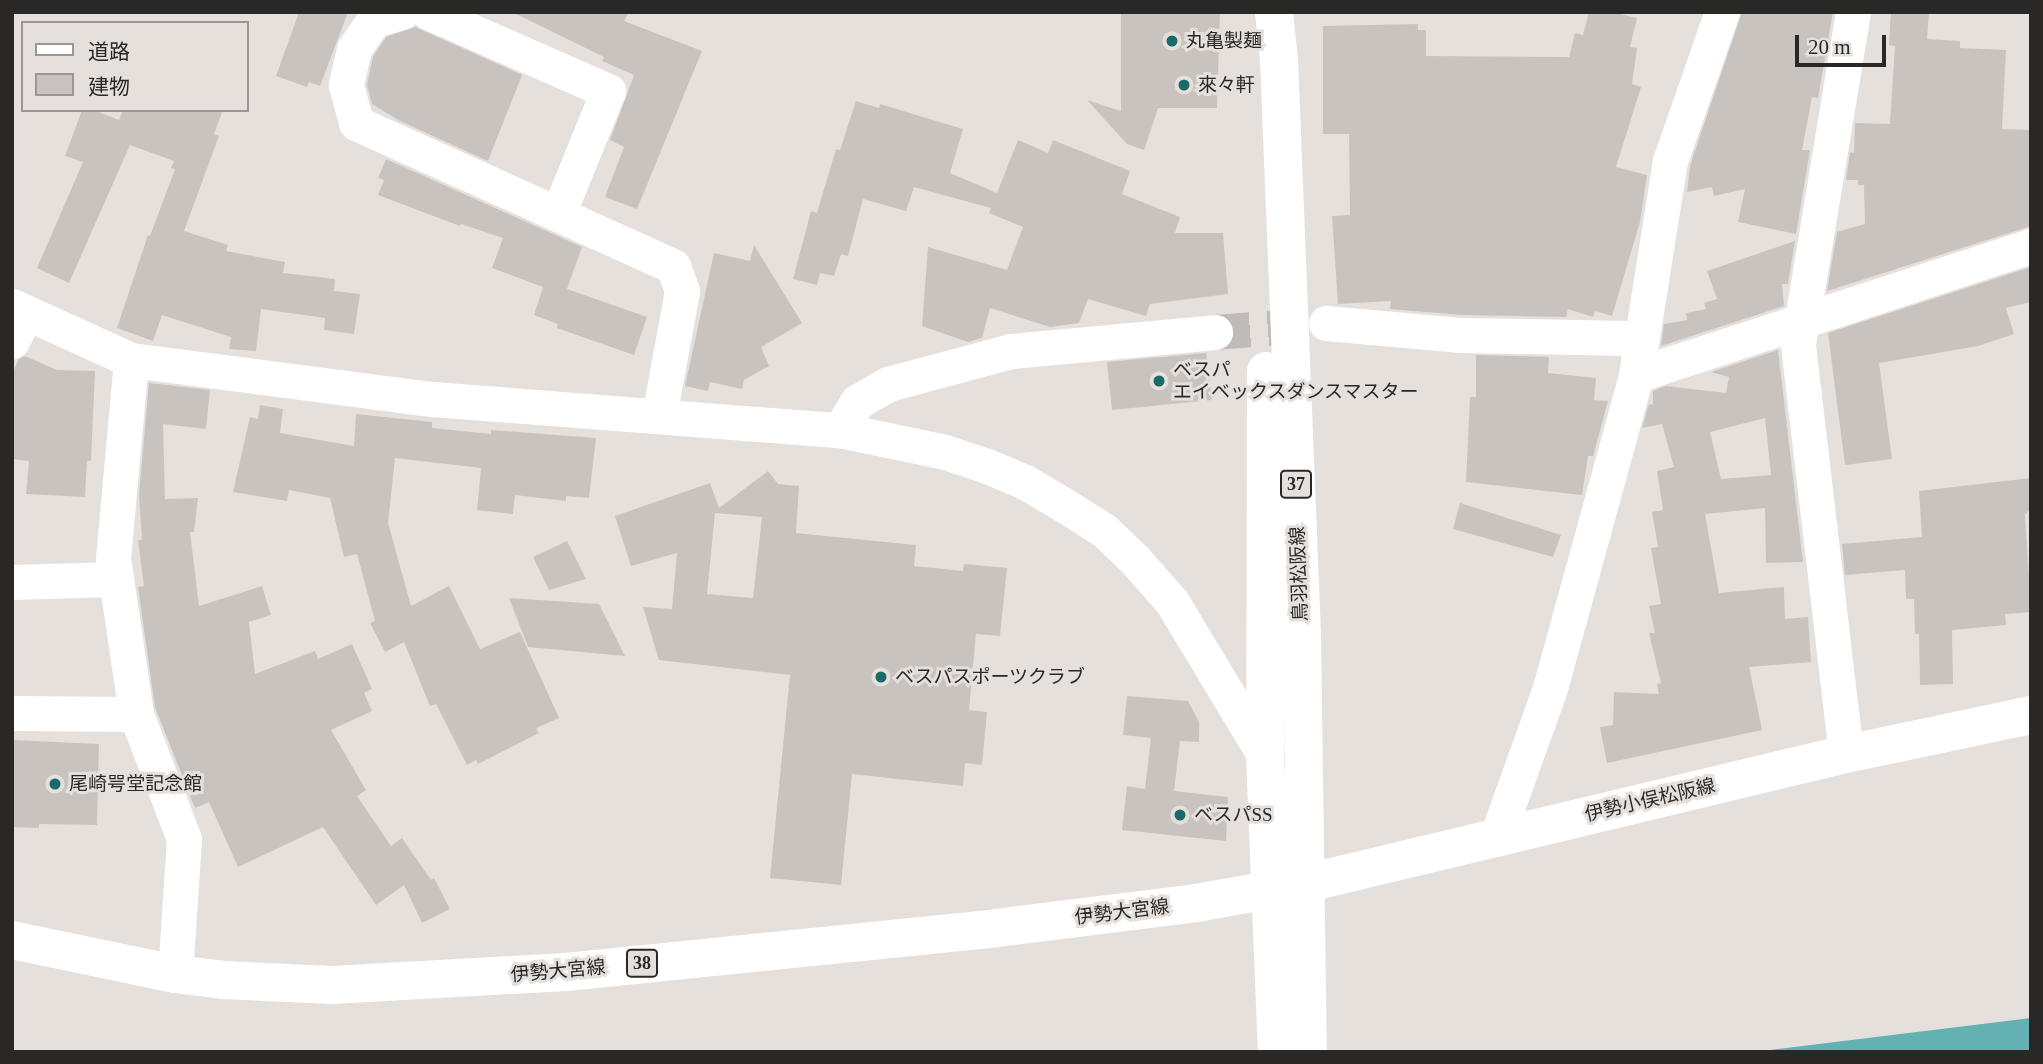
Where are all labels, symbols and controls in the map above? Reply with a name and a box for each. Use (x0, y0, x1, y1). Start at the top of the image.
legend (21, 21, 248, 112)
scale bar (1798, 21, 1889, 65)
place label: 丸亀製麺 (1186, 30, 1262, 52)
marker: 丸亀製麺 (1164, 33, 1180, 49)
text: 20 m (1808, 35, 1851, 59)
text: 道路 (88, 40, 130, 64)
place label: 來々軒 (1198, 74, 1255, 96)
text: 建物 (88, 75, 130, 99)
marker: 來々軒 (1176, 77, 1192, 93)
place label: ベスパ エイベックスダンスマスター (1173, 359, 1420, 403)
marker: ベスパ エイベックスダンスマスター (1151, 373, 1167, 389)
road number: 37 (1278, 470, 1314, 498)
street label: 鳥羽松阪線 (1286, 526, 1312, 622)
place label: ベスパスポーツクラブ (895, 666, 1085, 688)
marker: ベスパスポーツクラブ (873, 669, 889, 685)
place label: 尾崎咢堂記念館 (69, 773, 202, 795)
street label: 伊勢小俣松阪線 (1583, 774, 1717, 826)
marker: 尾崎咢堂記念館 (47, 776, 63, 792)
place label: ベスパSS (1194, 804, 1272, 826)
marker: ベスパSS (1172, 807, 1188, 823)
street label: 伊勢大宮線 (1073, 895, 1171, 929)
road number: 38 (624, 948, 660, 978)
street label: 伊勢大宮線 (510, 956, 606, 986)

